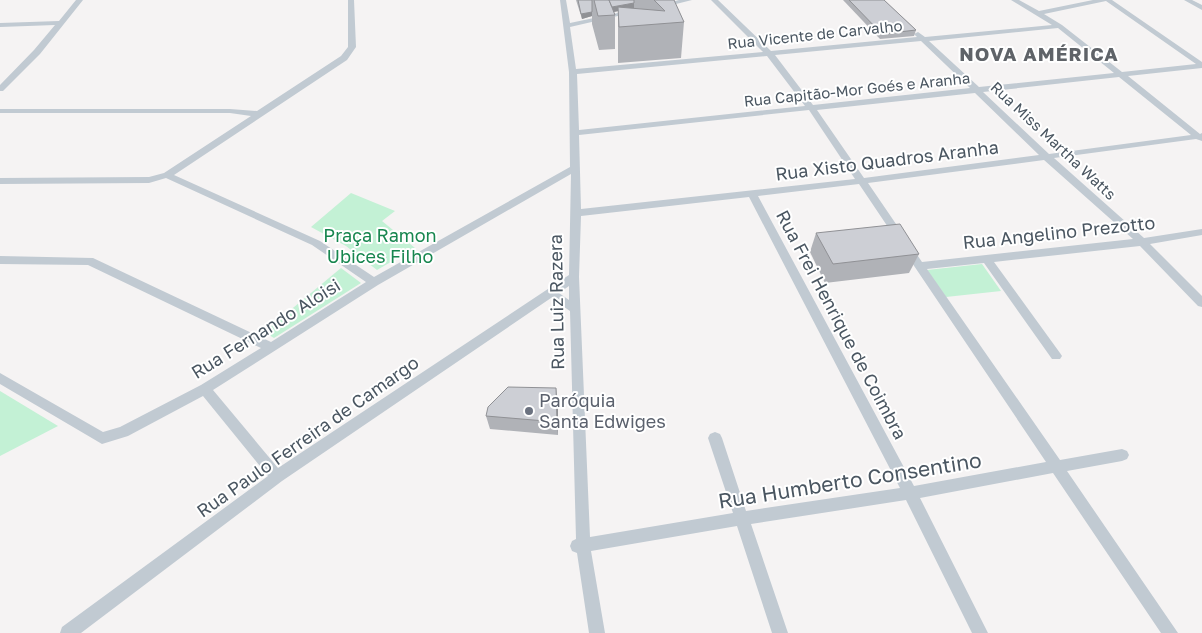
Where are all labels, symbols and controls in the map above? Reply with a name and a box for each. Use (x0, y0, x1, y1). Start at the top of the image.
street label: Rua Vicente de Carvalho (727, 16, 903, 52)
district label: NOVA AMÉRICA (959, 42, 1119, 65)
street label: Rua Capitão-Mor Goés e Aranha (743, 68, 971, 110)
street label: Rua Miss Martha Watts (987, 78, 1120, 203)
street label: Rua Xisto Quadros Aranha (774, 135, 1000, 185)
street label: Rua Frei Henrique de Coimbra (772, 206, 912, 443)
street label: Rua Angelino Prezotto (962, 211, 1156, 253)
park label: Praça Ramon Ubices Filho (323, 224, 437, 267)
street label: Rua Luiz Razera (544, 234, 568, 370)
street label: Rua Fernando Aloisi (187, 273, 344, 383)
street label: Rua Paulo Ferreira de Camargo (192, 351, 423, 521)
place label: Paróquia Santa Edwiges (539, 389, 666, 432)
marker: Paróquia Santa Edwiges (523, 405, 535, 417)
street label: Rua Humberto Consentino (716, 446, 983, 514)

